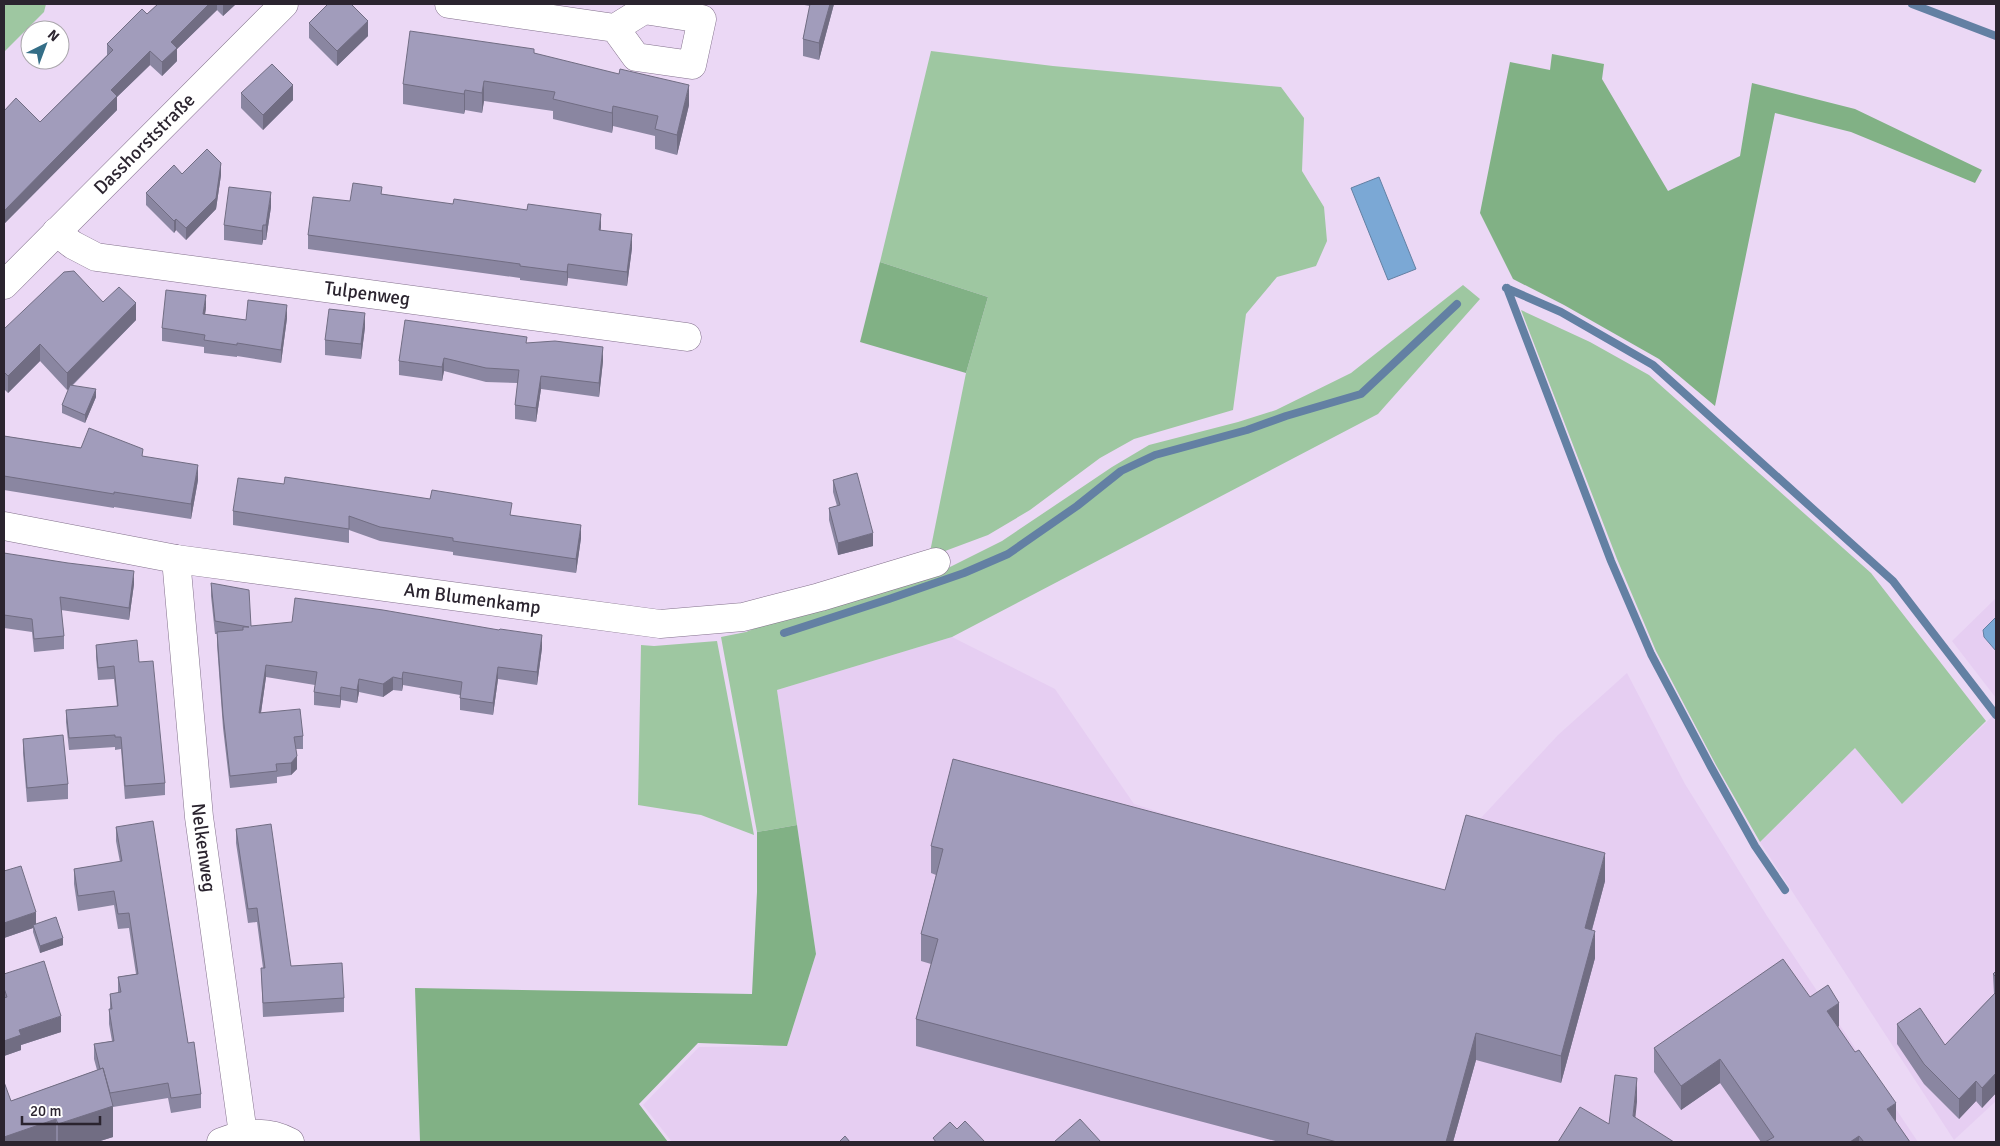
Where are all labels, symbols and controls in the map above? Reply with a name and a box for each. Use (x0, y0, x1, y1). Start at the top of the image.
north arrow (20, 20, 70, 70)
text: N (44, 26, 63, 45)
street label: Dasshorststraße (89, 88, 200, 200)
street label: Tulpenweg (323, 276, 412, 311)
street label: Am Blumenkamp (402, 578, 542, 620)
street label: Nelkenweg (186, 802, 221, 894)
scale bar (22, 1094, 100, 1126)
text: 20 m (30, 1102, 61, 1120)

